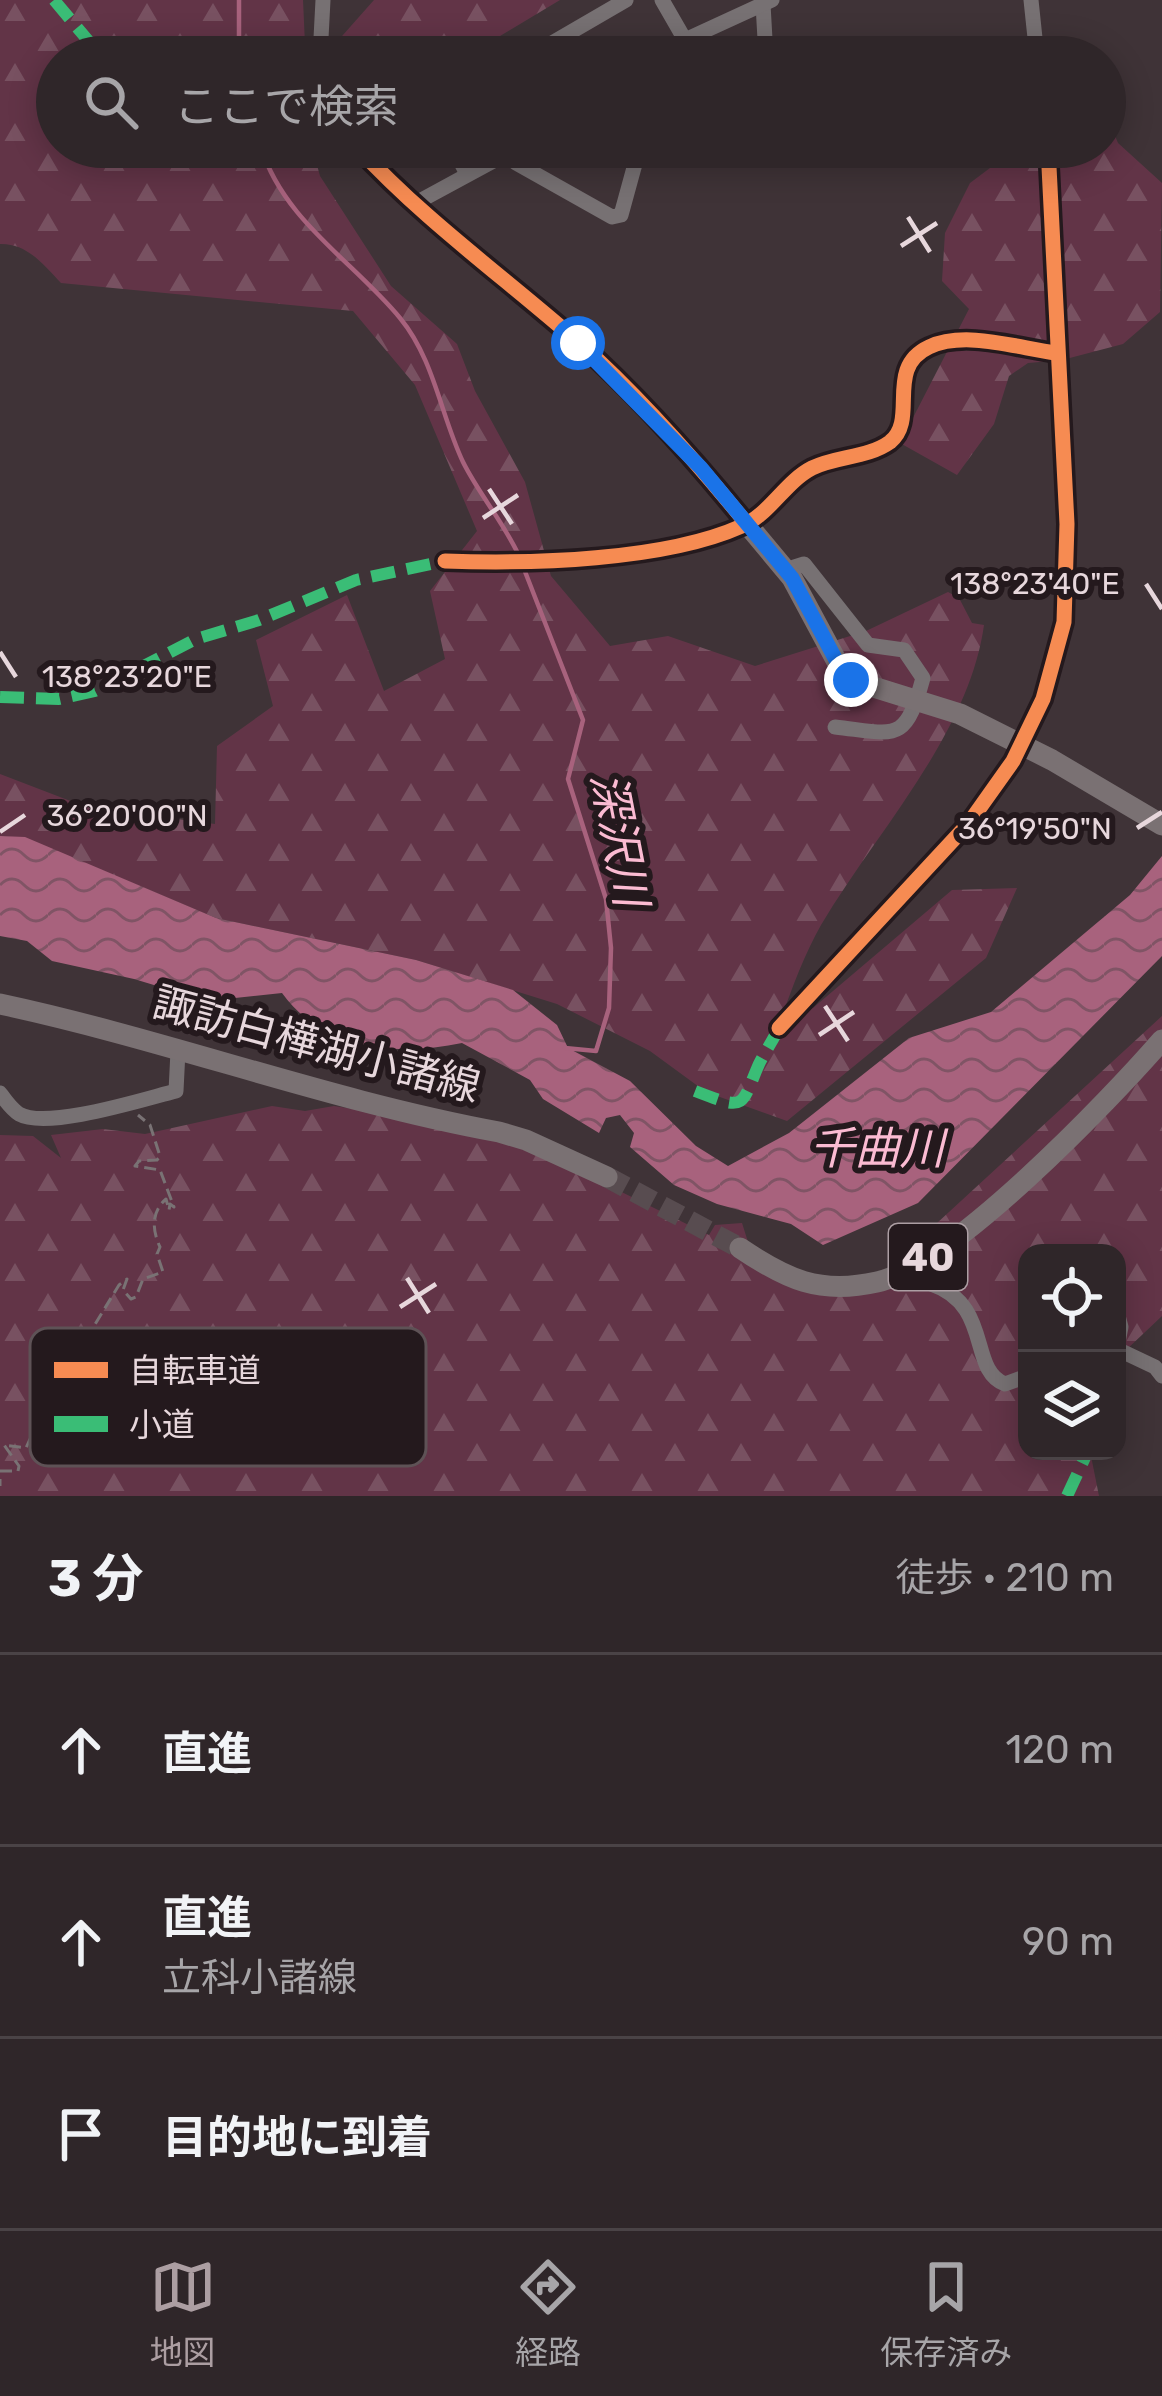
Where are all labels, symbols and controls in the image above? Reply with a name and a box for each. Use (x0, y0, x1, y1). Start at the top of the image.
search box (36, 36, 1126, 168)
icon: search (78, 69, 144, 135)
text: ここで検索 (174, 80, 399, 133)
route start (551, 316, 605, 370)
text: 138°23'40"E (950, 566, 1120, 602)
route end (824, 653, 878, 707)
text: 138°23'20"E (42, 659, 212, 695)
water label: 深沢川 (581, 768, 659, 914)
text: 36°20'00"N (46, 798, 208, 834)
text: 36°19'50"N (958, 811, 1112, 847)
street label: 諏訪白樺湖小諸線 (148, 977, 485, 1113)
water label: 千曲川 (809, 1122, 948, 1175)
road number: 40 (889, 1224, 967, 1290)
map controls (1018, 1244, 1126, 1460)
button: locate (1018, 1244, 1126, 1352)
legend (30, 1328, 426, 1466)
text: 自転車道 (129, 1351, 261, 1390)
button: layers (1018, 1352, 1126, 1460)
text: 小道 (129, 1405, 195, 1444)
text: 3 分 (48, 1548, 143, 1609)
text: 徒歩 · 210 m (895, 1555, 1114, 1601)
icon: ahead (48, 1717, 114, 1783)
text: 直進 (162, 1727, 252, 1780)
text: 120 m (1005, 1727, 1114, 1773)
text: 直進 (162, 1891, 252, 1944)
icon: ahead (48, 1909, 114, 1975)
text: 90 m (1022, 1919, 1114, 1965)
text: 立科小諸線 (162, 1955, 357, 2001)
icon: arrive (48, 2101, 114, 2167)
text: 目的地に到着 (162, 2111, 432, 2164)
tab: 地図 (150, 2254, 216, 2374)
tab: 経路 (515, 2254, 581, 2374)
tab: 保存済み (880, 2254, 1012, 2374)

